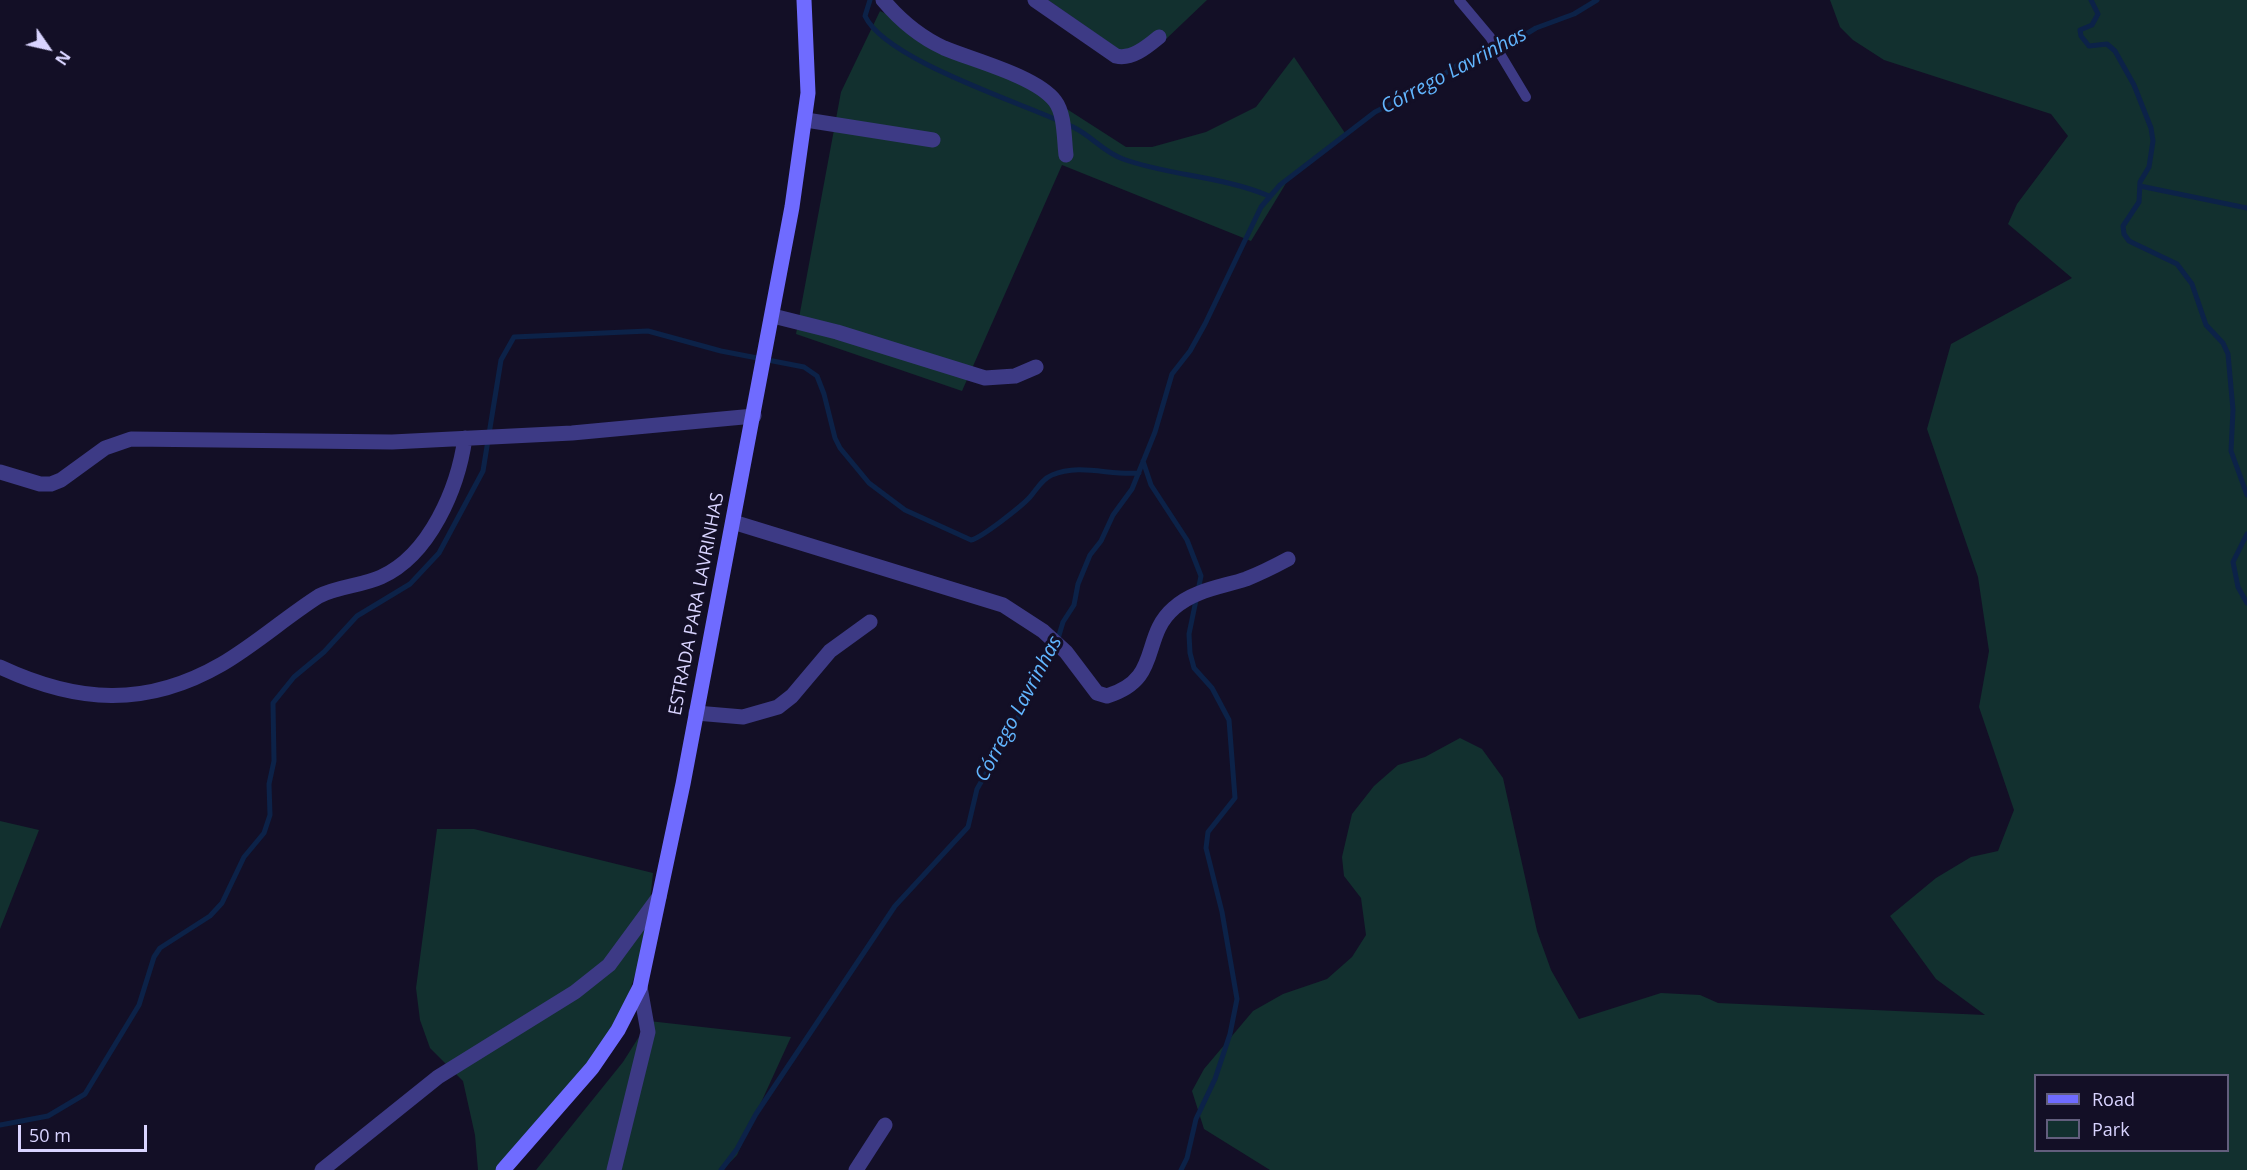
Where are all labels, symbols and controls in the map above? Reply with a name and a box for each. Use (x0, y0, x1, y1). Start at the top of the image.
north arrow (18, 18, 78, 78)
water label: Córrego Lavrinhas (1377, 22, 1531, 120)
text: N (50, 47, 76, 70)
street label: ESTRADA PARA LAVRINHAS (665, 491, 729, 717)
water label: Córrego Lavrinhas (970, 632, 1068, 786)
legend (2034, 1074, 2229, 1152)
text: Road (2092, 1087, 2135, 1111)
scale bar (21, 1113, 150, 1151)
text: Park (2092, 1117, 2130, 1141)
text: 50 m (29, 1123, 71, 1147)

